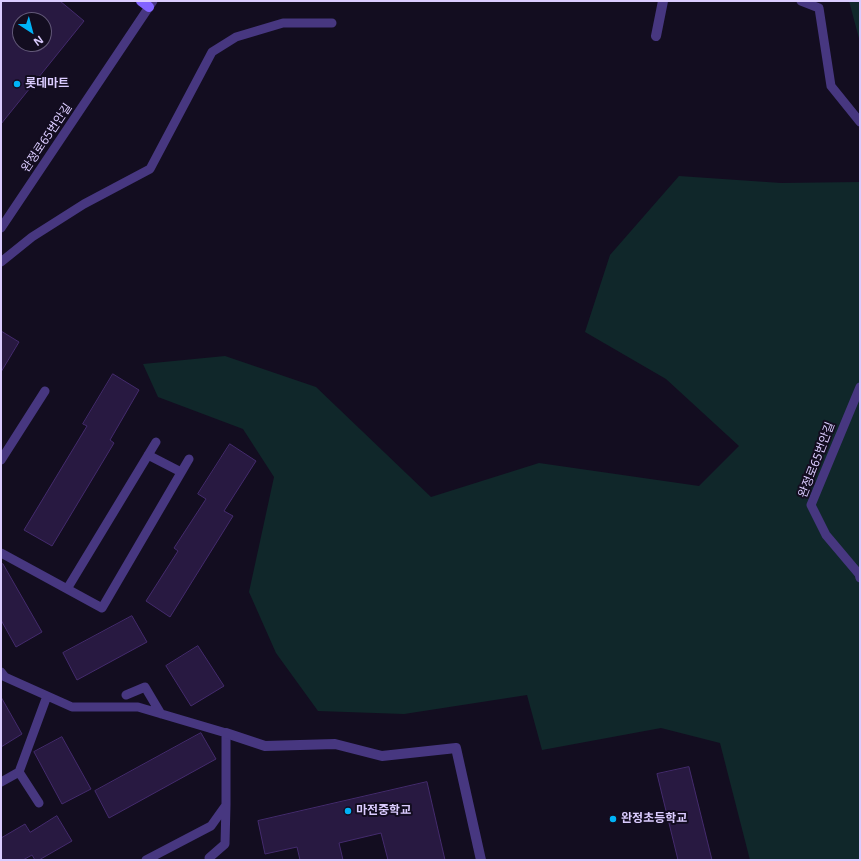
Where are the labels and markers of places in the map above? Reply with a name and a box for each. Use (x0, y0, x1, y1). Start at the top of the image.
place label: 롯데마트 (25, 77, 69, 91)
marker: 롯데마트 (12, 79, 22, 89)
place label: 마전중학교 (356, 804, 411, 818)
marker: 마전중학교 (343, 806, 353, 816)
place label: 완정초등학교 (621, 812, 687, 826)
marker: 완정초등학교 (608, 814, 618, 824)

